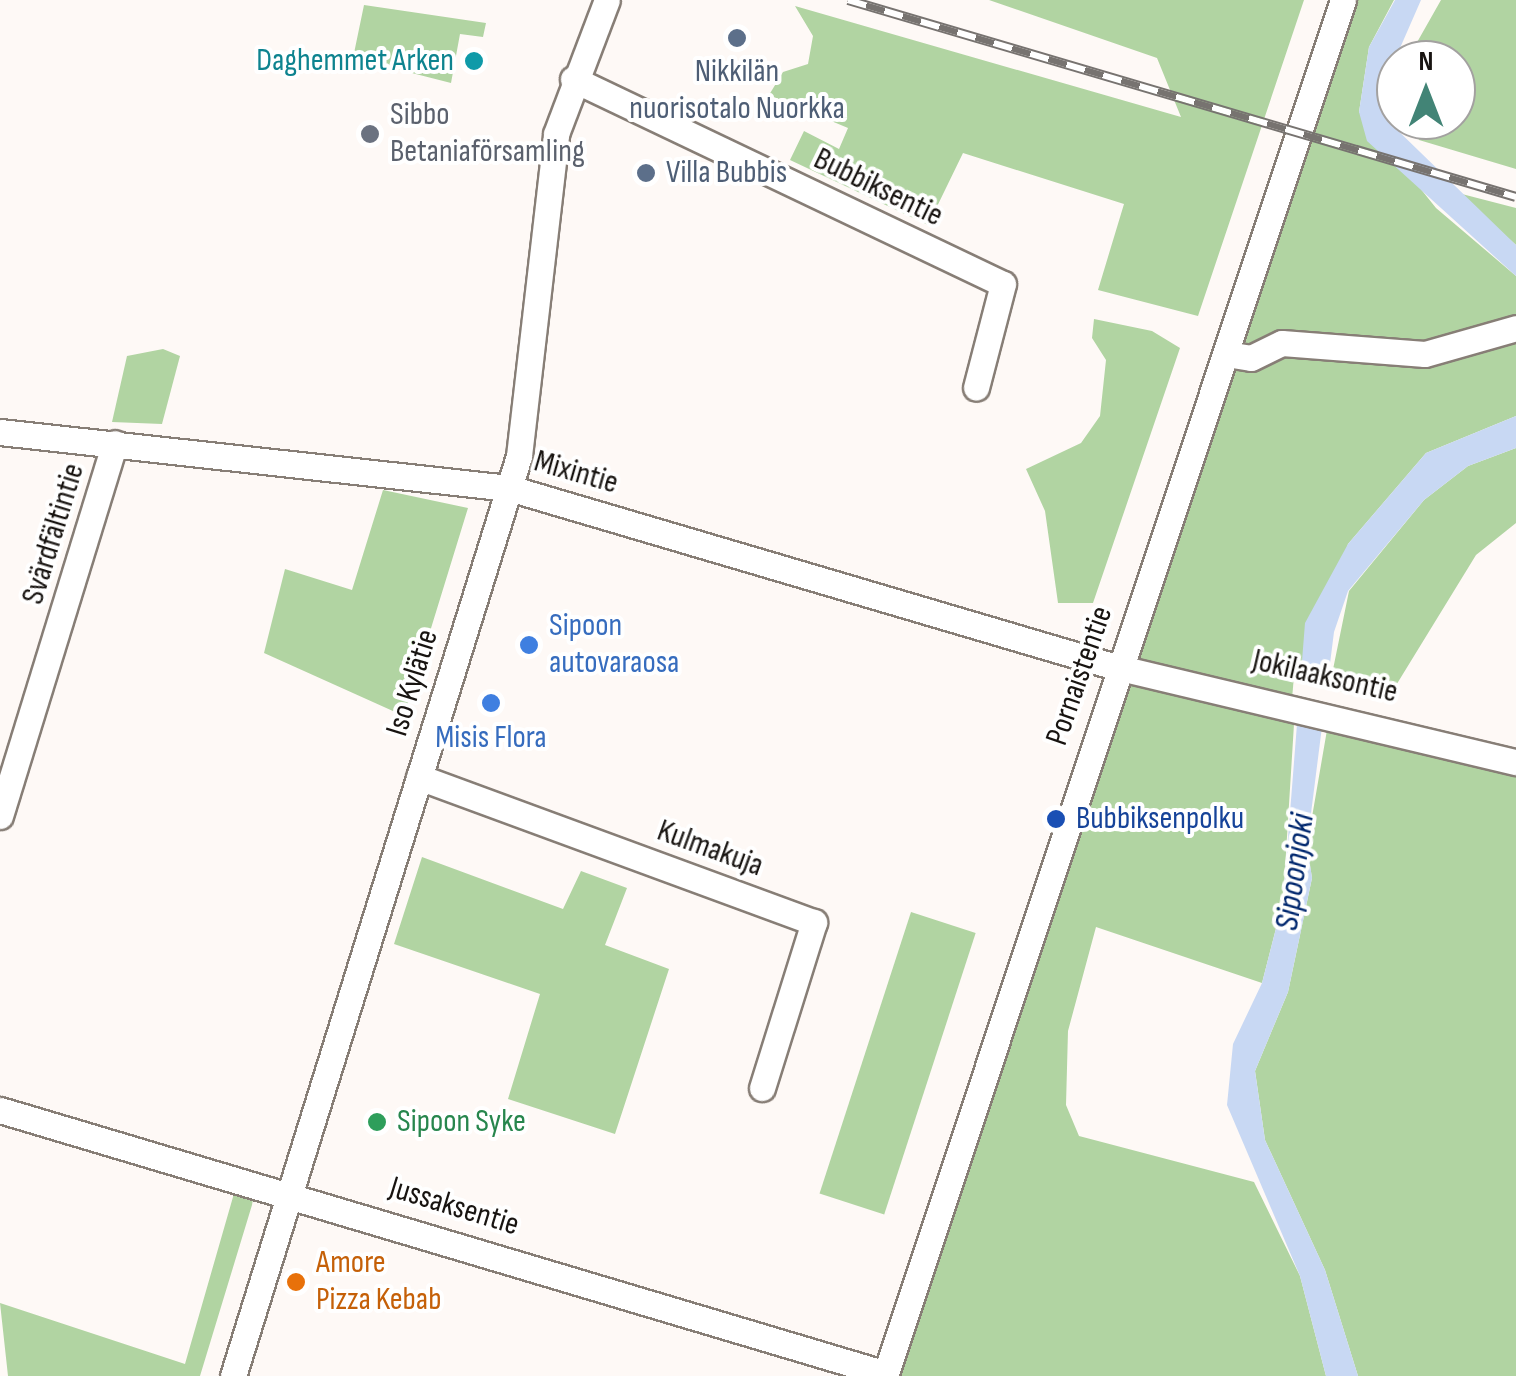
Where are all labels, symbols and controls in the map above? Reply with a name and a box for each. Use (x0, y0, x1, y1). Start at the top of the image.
marker: Nikkilän nuorisotalo Nuorkka (726, 27, 748, 49)
north arrow (1376, 40, 1476, 140)
place label: Daghemmet Arken (256, 42, 454, 80)
text: N (1419, 45, 1433, 78)
marker: Daghemmet Arken (463, 50, 485, 72)
place label: Nikkilän nuorisotalo Nuorkka (629, 54, 845, 129)
place label: Sibbo Betaniaförsamling (390, 97, 585, 172)
marker: Sibbo Betaniaförsamling (359, 123, 381, 145)
street label: Bubbiksentie (807, 140, 949, 236)
place label: Villa Bubbis (666, 154, 787, 192)
marker: Villa Bubbis (635, 162, 657, 184)
street label: Mixintie (530, 443, 622, 503)
street label: Svärdfältintie (14, 459, 94, 609)
street label: Pornaistentie (1038, 602, 1122, 750)
place label: Sipoon autovaraosa (549, 608, 679, 683)
street label: Iso Kylätie (379, 625, 447, 741)
marker: Sipoon autovaraosa (518, 634, 540, 656)
street label: Jokilaaksontie (1249, 642, 1401, 712)
marker: Misis Flora (480, 692, 502, 714)
place label: Misis Flora (435, 719, 547, 757)
place label: Bubbiksenpolku (1076, 800, 1244, 838)
marker: Bubbiksenpolku (1045, 808, 1067, 830)
water label: Sipoonjoki (1266, 811, 1324, 933)
street label: Kulmakuja (652, 812, 768, 886)
place label: Sipoon Syke (397, 1103, 526, 1141)
marker: Sipoon Syke (366, 1111, 388, 1133)
street label: Jussaksentie (385, 1169, 523, 1245)
place label: Amore Pizza Kebab (316, 1245, 441, 1320)
marker: Amore Pizza Kebab (285, 1271, 307, 1293)

